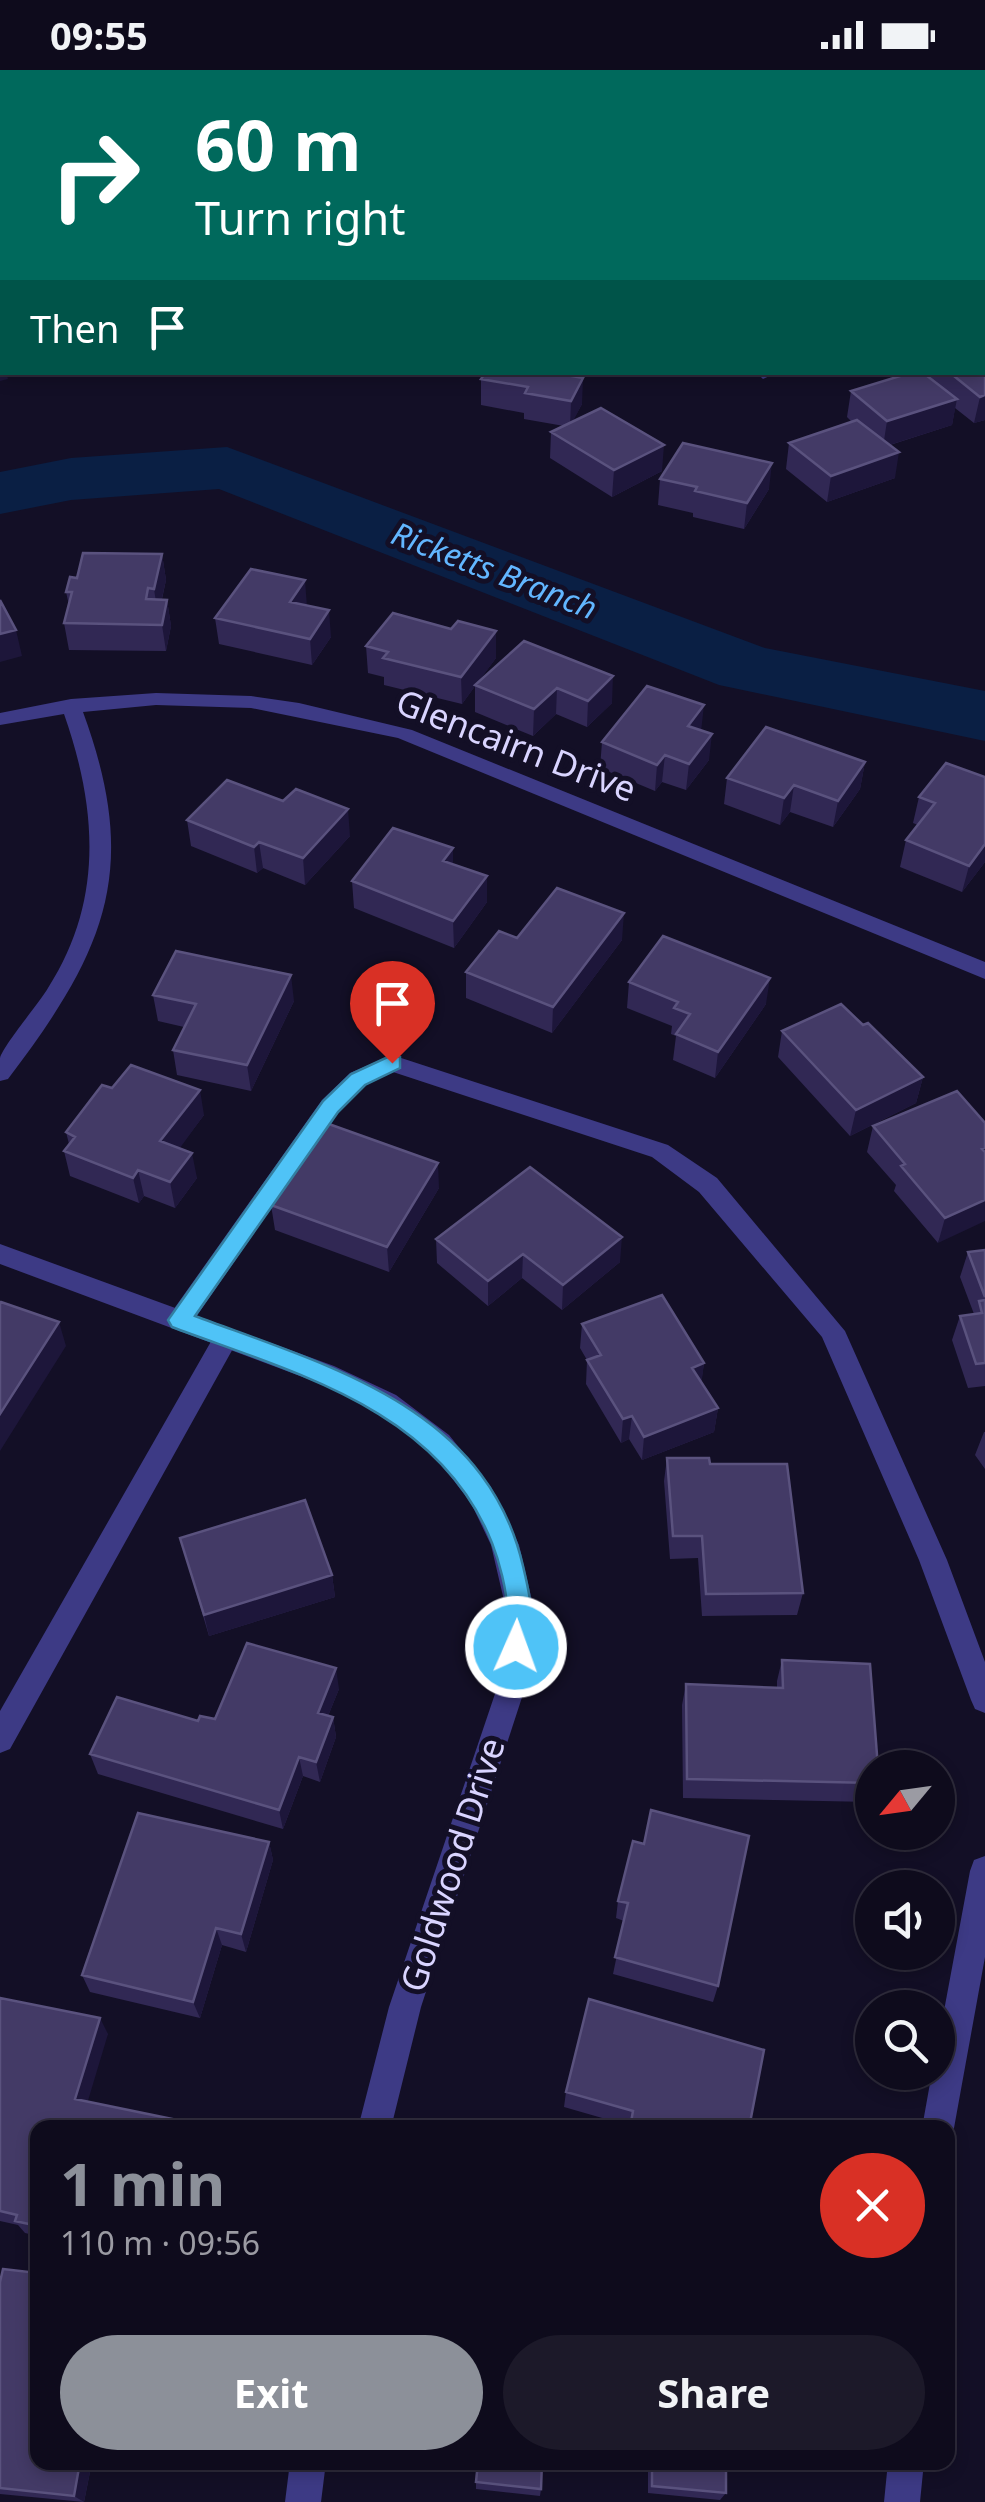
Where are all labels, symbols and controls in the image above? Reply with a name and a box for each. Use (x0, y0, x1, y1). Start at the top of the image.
text: 09:55 (50, 9, 148, 61)
text: 60 m (195, 96, 362, 192)
icon: right (30, 110, 160, 240)
text: Turn right (195, 187, 406, 248)
icon: arrive (140, 300, 195, 355)
text: Then (30, 302, 120, 354)
water label: Ricketts Branch (386, 511, 603, 628)
street label: Glencairn Drive (390, 677, 643, 812)
pin (350, 961, 435, 1064)
icon: arrive (365, 976, 420, 1031)
position arrow (464, 1595, 568, 1699)
street label: Goldwood Drive (388, 1732, 515, 1997)
north arrow (855, 1750, 955, 1850)
map controls (855, 1750, 955, 2090)
button: sound (855, 1870, 955, 1970)
button: search (855, 1990, 955, 2090)
text: 1 min (60, 2142, 225, 2224)
button: close (820, 2153, 925, 2258)
text: 110 m · 09:56 (60, 2221, 260, 2264)
button: Exit (60, 2335, 483, 2450)
button: Share (503, 2335, 925, 2450)

